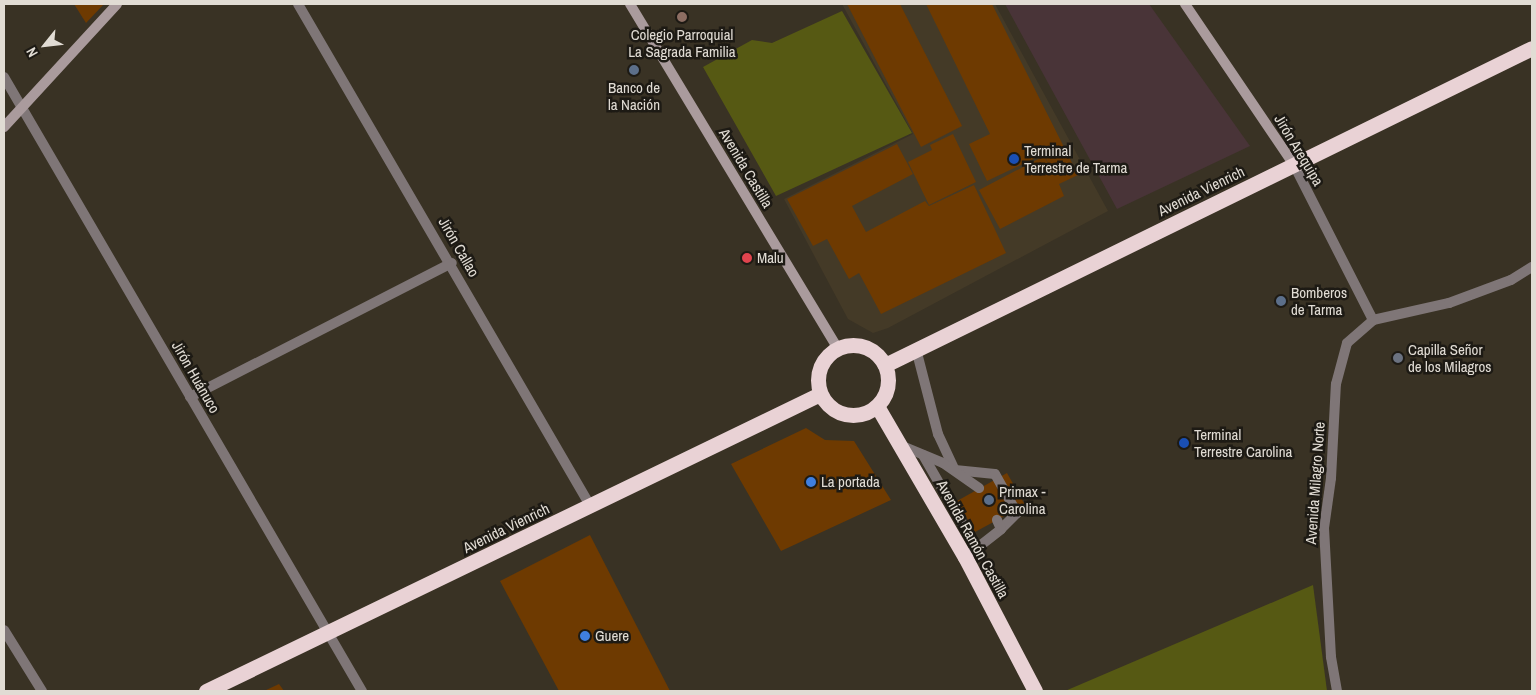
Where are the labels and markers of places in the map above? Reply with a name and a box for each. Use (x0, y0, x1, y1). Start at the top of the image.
marker: Colegio Parroquial La Sagrada Familia (676, 11, 688, 23)
place label: Colegio Parroquial La Sagrada Familia (628, 25, 736, 60)
marker: Banco de la Nación (628, 64, 640, 76)
place label: Banco de la Nación (608, 78, 660, 113)
place label: Terminal Terrestre de Tarma (1024, 141, 1127, 176)
marker: Terminal Terrestre de Tarma (1008, 153, 1020, 165)
place label: Malu (757, 249, 784, 267)
marker: Malu (741, 252, 753, 264)
place label: Bomberos de Tarma (1291, 283, 1347, 318)
marker: Bomberos de Tarma (1275, 295, 1287, 307)
place label: Capilla Señor de los Milagros (1408, 340, 1491, 375)
marker: Capilla Señor de los Milagros (1392, 352, 1404, 364)
place label: Terminal Terrestre Carolina (1194, 425, 1292, 460)
marker: Terminal Terrestre Carolina (1178, 437, 1190, 449)
place label: La portada (821, 473, 880, 491)
marker: La portada (805, 476, 817, 488)
place label: Primax - Carolina (999, 482, 1045, 517)
marker: Primax - Carolina (983, 494, 995, 506)
place label: Guere (595, 627, 629, 645)
marker: Guere (579, 630, 591, 642)

